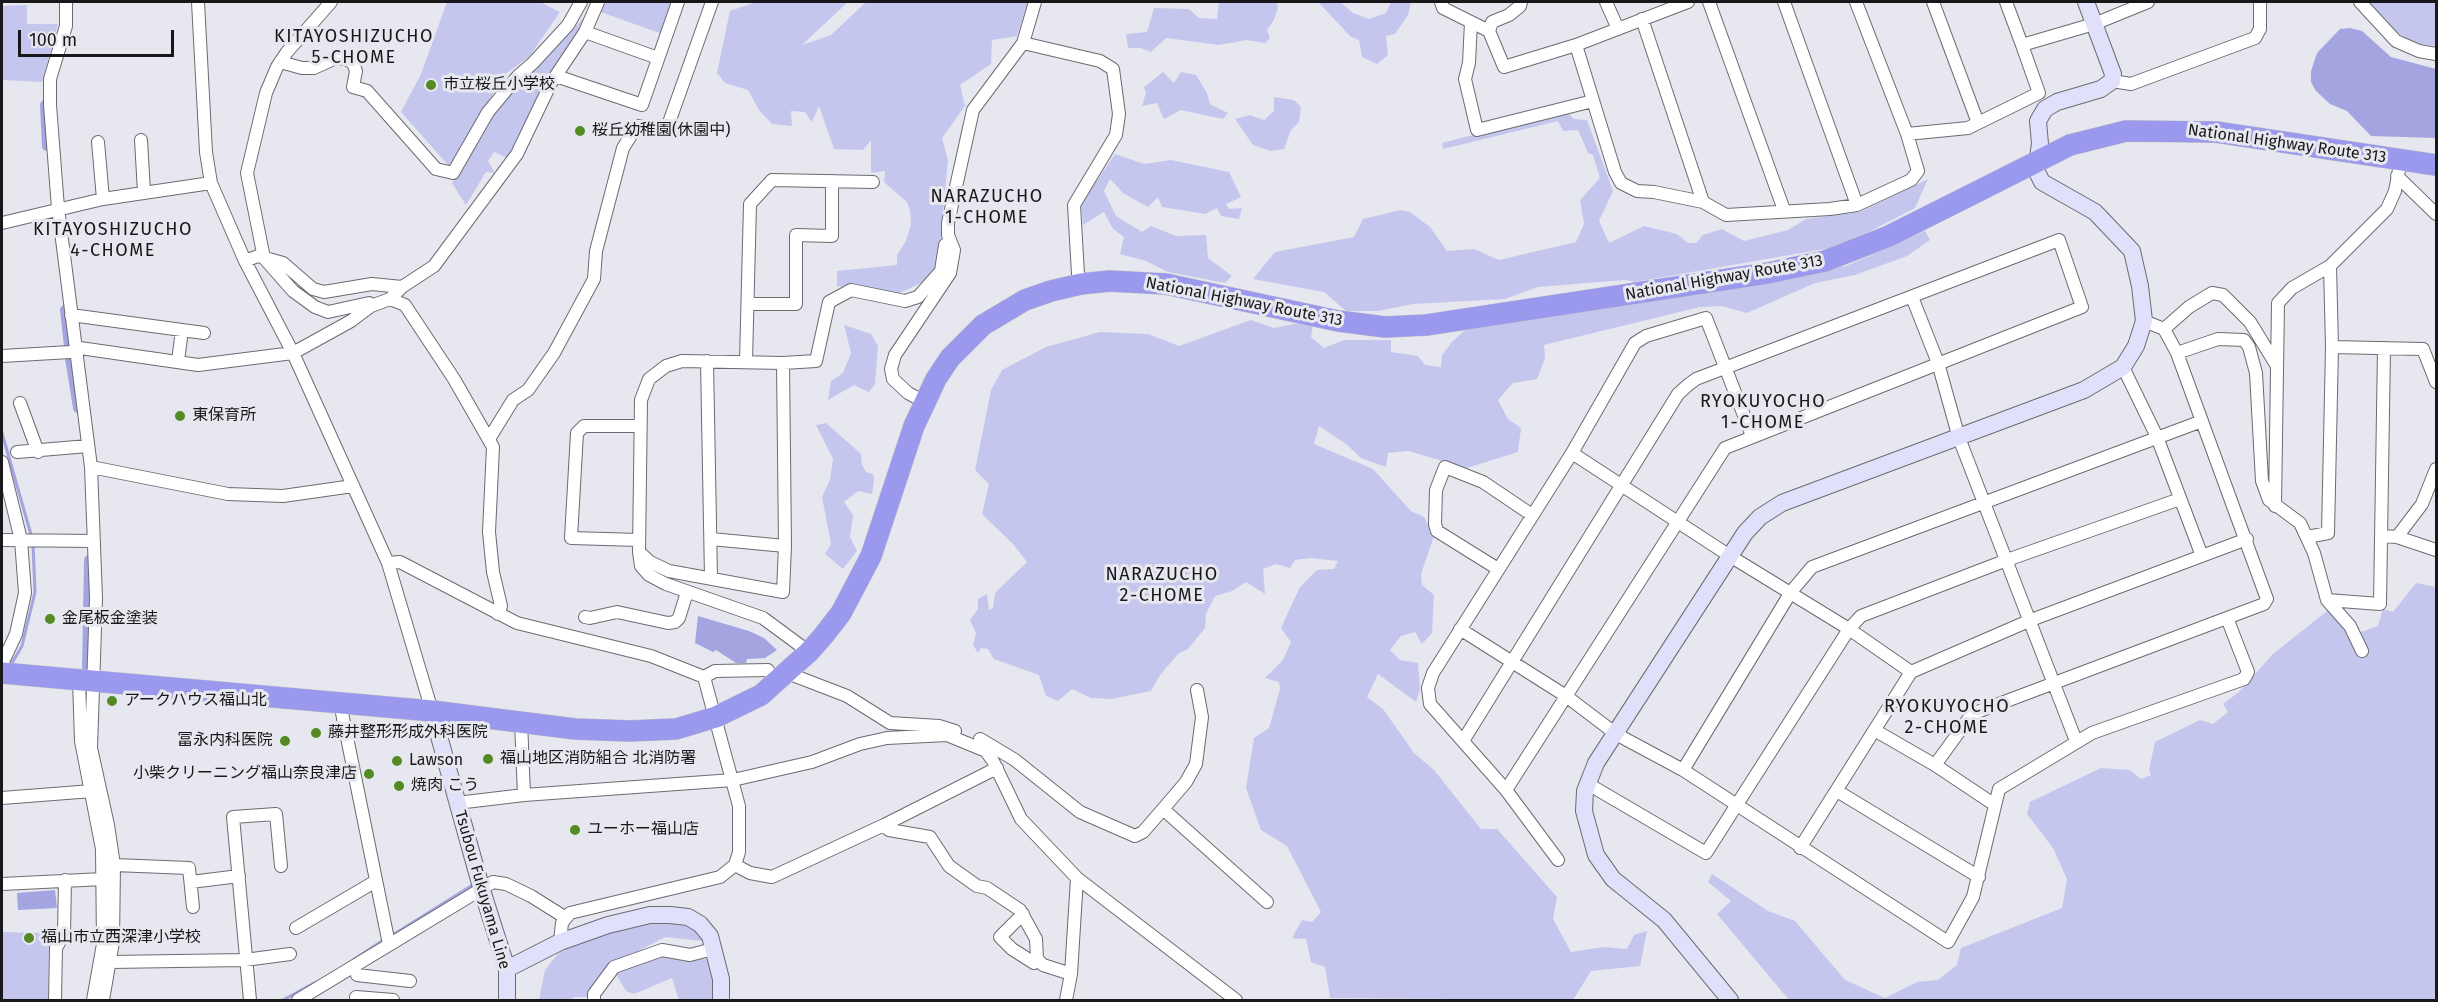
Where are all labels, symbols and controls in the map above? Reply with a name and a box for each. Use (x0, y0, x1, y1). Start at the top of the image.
scale bar (21, 18, 177, 56)
district label: KITAYOSHIZUCHO 5-CHOME (274, 26, 434, 68)
text: 100 m (29, 29, 77, 51)
place label: 市立桜丘小学校 (443, 75, 555, 95)
marker: 市立桜丘小学校 (424, 78, 438, 92)
place label: 桜丘幼稚園(休園中) (592, 121, 730, 141)
street label: National Highway Route 313 (2187, 121, 2387, 167)
marker: 桜丘幼稚園(休園中) (573, 124, 587, 138)
district label: NARAZUCHO 1-CHOME (930, 186, 1044, 228)
district label: KITAYOSHIZUCHO 4-CHOME (33, 219, 193, 262)
street label: National Highway Route 313 (1624, 251, 1824, 305)
street label: National Highway Route 313 (1144, 273, 1344, 331)
district label: RYOKUYOCHO 1-CHOME (1700, 391, 1826, 434)
place label: 東保育所 (192, 406, 256, 426)
marker: 東保育所 (173, 409, 187, 423)
district label: NARAZUCHO 2-CHOME (1105, 564, 1219, 606)
place label: 金尾板金塗装 (62, 609, 158, 629)
marker: 金尾板金塗装 (43, 612, 57, 626)
place label: アークハウス福山北 (124, 691, 267, 711)
marker: アークハウス福山北 (105, 694, 119, 708)
district label: RYOKUYOCHO 2-CHOME (1884, 696, 2010, 738)
place label: 藤井整形形成外科医院 (328, 723, 488, 743)
marker: 藤井整形形成外科医院 (309, 726, 323, 740)
place label: 冨永内科医院 (177, 731, 273, 751)
marker: 冨永内科医院 (278, 734, 292, 748)
place label: 福山地区消防組合 北消防署 (500, 749, 696, 769)
place label: Lawson (409, 751, 463, 771)
marker: 福山地区消防組合 北消防署 (481, 752, 495, 766)
marker: Lawson (390, 754, 404, 768)
place label: 小柴クリーニング福山奈良津店 (133, 764, 357, 784)
marker: 小柴クリーニング福山奈良津店 (362, 767, 376, 781)
place label: 焼肉 こう (411, 776, 479, 796)
marker: 焼肉 こう (392, 779, 406, 793)
street label: Tsubou Fukuyama Line (450, 808, 514, 972)
place label: ユーホー福山店 (587, 820, 699, 840)
marker: ユーホー福山店 (568, 823, 582, 837)
place label: 福山市立西深津小学校 (41, 928, 201, 948)
marker: 福山市立西深津小学校 (22, 931, 36, 945)

